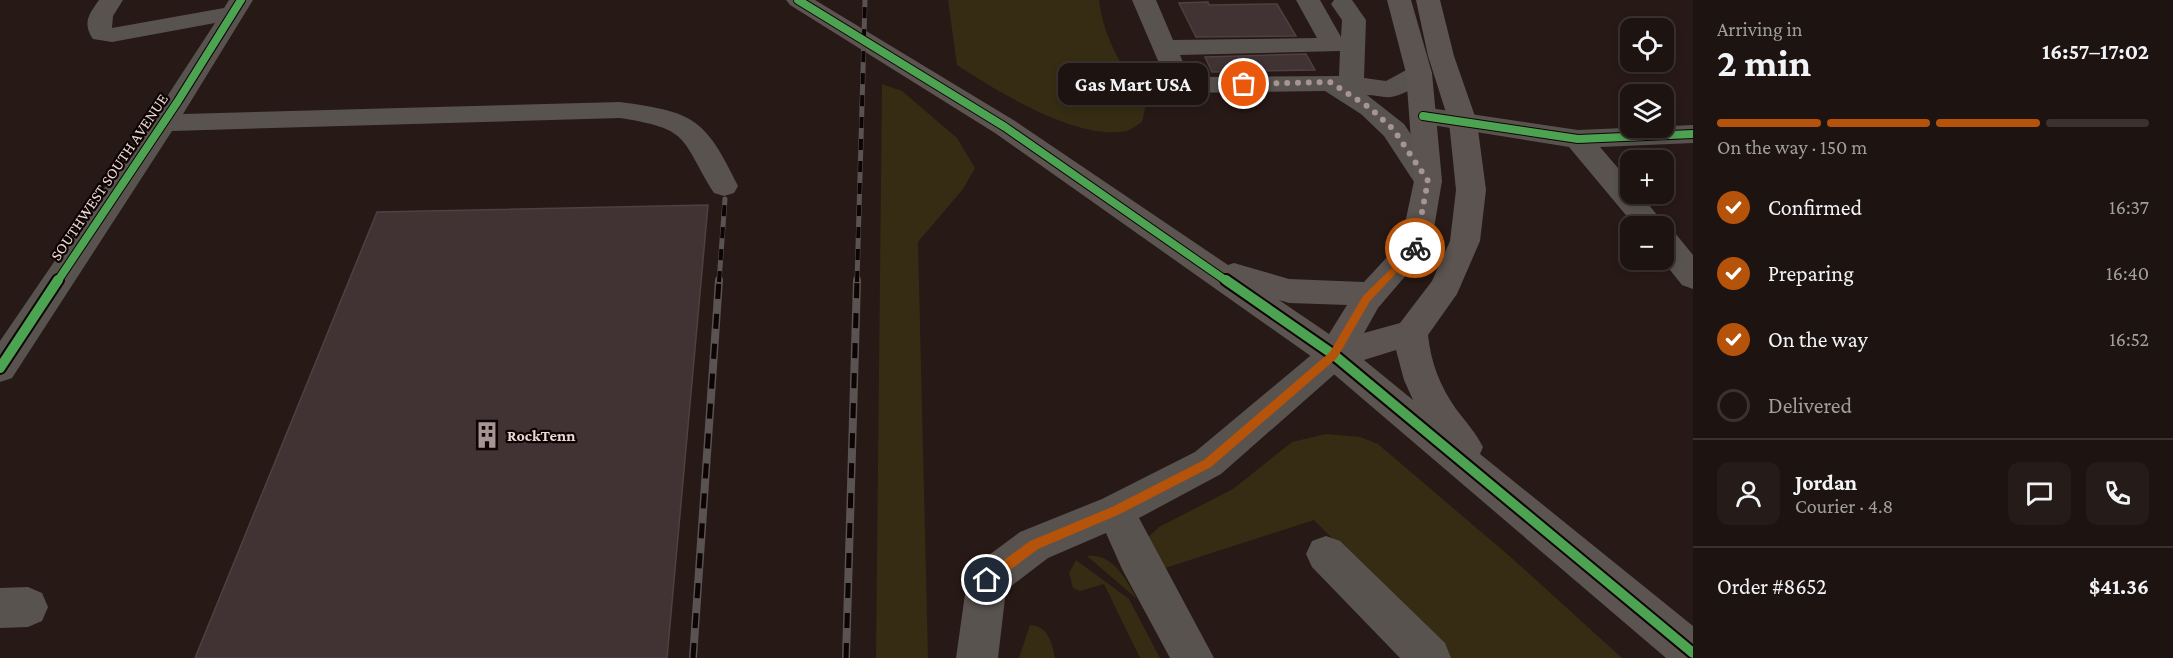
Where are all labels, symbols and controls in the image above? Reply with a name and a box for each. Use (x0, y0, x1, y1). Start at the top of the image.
map controls (1620, 18, 1674, 270)
button: locate (1620, 18, 1674, 72)
text: Arriving in (1717, 18, 1802, 40)
text: 16:57–17:02 (2042, 39, 2149, 64)
text: 2 min (1717, 41, 1811, 84)
pin (1218, 58, 1269, 109)
callout: Gas Mart USA (1058, 63, 1208, 105)
icon: bag (1227, 67, 1260, 100)
text: Gas Mart USA (1075, 73, 1191, 95)
button: layers (1620, 84, 1674, 138)
street label: SOUTHWEST SOUTH AVENUE (47, 90, 171, 264)
text: On the way · 150 m (1717, 136, 1867, 158)
button: + (1620, 150, 1674, 204)
icon: check (1717, 191, 1750, 224)
text: Confirmed (1768, 195, 1862, 220)
text: 16:37 (2109, 196, 2149, 218)
button: − (1620, 216, 1674, 270)
courier (1385, 218, 1445, 278)
icon: bike (1399, 232, 1432, 265)
icon: check (1717, 257, 1750, 290)
text: Preparing (1768, 261, 1854, 286)
text: 16:40 (2106, 262, 2149, 284)
icon: check (1717, 323, 1750, 356)
text: On the way (1768, 327, 1868, 352)
text: 16:52 (2109, 328, 2149, 350)
text: Delivered (1768, 393, 1852, 418)
building icon: RockTenn (472, 420, 502, 450)
place label: RockTenn (507, 427, 575, 444)
button: person (1717, 462, 1780, 525)
button: chat (2008, 462, 2071, 525)
button: phone (2086, 462, 2149, 525)
text: Jordan (1795, 470, 1857, 495)
text: Courier · 4.8 (1795, 495, 1893, 517)
pin (961, 554, 1012, 605)
icon: home (970, 563, 1003, 596)
text: Order #8652 (1717, 574, 1827, 599)
text: $41.36 (2089, 574, 2149, 599)

